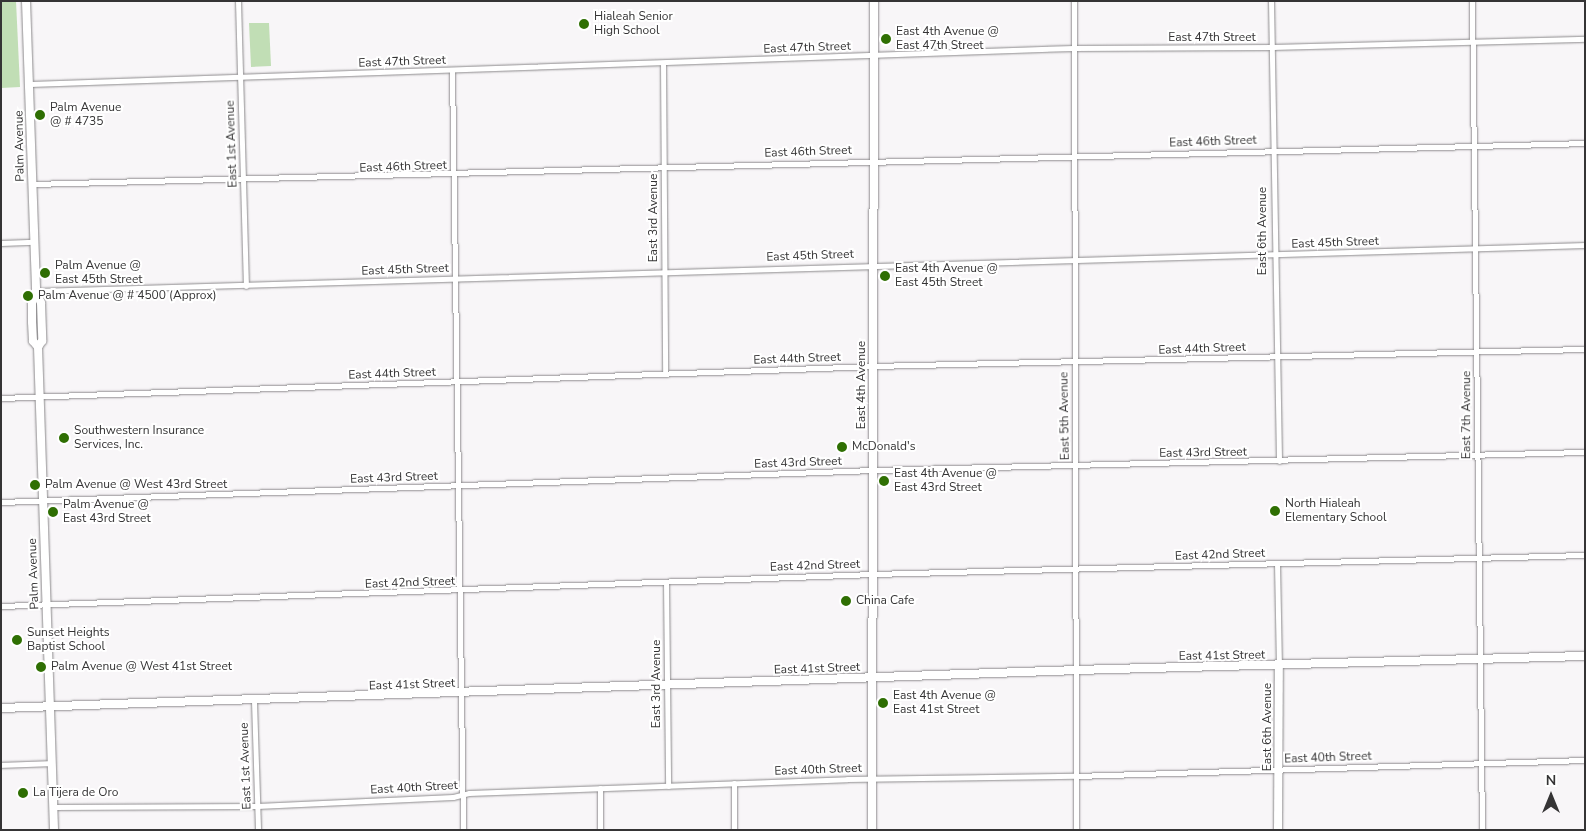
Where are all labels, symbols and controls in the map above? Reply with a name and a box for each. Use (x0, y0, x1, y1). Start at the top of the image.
place label: Hialeah Senior High School (594, 10, 673, 38)
marker: Hialeah Senior High School (578, 18, 590, 30)
place label: East 4th Avenue @ East 47th Street (896, 25, 999, 53)
street label: East 47th Street (1168, 31, 1256, 45)
marker: East 4th Avenue @ East 47th Street (880, 33, 892, 45)
street label: East 47th Street (763, 39, 851, 57)
street label: East 47th Street (358, 53, 446, 71)
street label: East 1st Avenue (223, 100, 241, 188)
place label: Palm Avenue @ # 4735 (50, 101, 121, 129)
marker: Palm Avenue @ # 4735 (34, 109, 46, 121)
street label: Palm Avenue (12, 110, 28, 182)
street label: East 46th Street (1169, 133, 1257, 151)
street label: East 46th Street (764, 143, 852, 161)
street label: East 46th Street (359, 158, 447, 176)
street label: East 3rd Avenue (647, 174, 661, 262)
street label: East 6th Avenue (1256, 187, 1270, 275)
street label: East 45th Street (1291, 234, 1379, 252)
street label: East 45th Street (766, 247, 854, 265)
place label: Palm Avenue @ East 45th Street (55, 259, 143, 287)
street label: East 45th Street (361, 261, 449, 279)
place label: East 4th Avenue @ East 45th Street (895, 262, 998, 290)
marker: Palm Avenue @ East 45th Street (39, 267, 51, 279)
marker: East 4th Avenue @ East 45th Street (879, 270, 891, 282)
place label: Palm Avenue @ # 4500 (Approx) (38, 289, 217, 303)
marker: Palm Avenue @ # 4500 (Approx) (22, 290, 34, 302)
street label: East 44th Street (1158, 340, 1246, 358)
street label: East 4th Avenue (855, 341, 869, 429)
street label: East 44th Street (753, 350, 841, 368)
street label: East 44th Street (348, 365, 436, 383)
street label: East 7th Avenue (1460, 371, 1474, 459)
street label: East 5th Avenue (1057, 372, 1073, 460)
place label: Southwestern Insurance Services, Inc. (74, 424, 204, 452)
marker: Southwestern Insurance Services, Inc. (58, 432, 70, 444)
place label: McDonald's (852, 440, 915, 454)
marker: McDonald's (836, 441, 848, 453)
street label: East 43rd Street (1159, 445, 1247, 461)
street label: East 43rd Street (754, 454, 842, 472)
place label: East 4th Avenue @ East 43rd Street (894, 467, 997, 495)
street label: East 43rd Street (350, 469, 438, 487)
marker: East 4th Avenue @ East 43rd Street (878, 475, 890, 487)
place label: Palm Avenue @ West 43rd Street (45, 478, 227, 492)
marker: Palm Avenue @ West 43rd Street (29, 479, 41, 491)
place label: North Hialeah Elementary School (1285, 497, 1386, 525)
place label: Palm Avenue @ East 43rd Street (63, 498, 151, 526)
marker: North Hialeah Elementary School (1269, 505, 1281, 517)
marker: Palm Avenue @ East 43rd Street (47, 506, 59, 518)
street label: Palm Avenue (26, 538, 42, 610)
street label: East 42nd Street (1175, 546, 1265, 564)
street label: East 42nd Street (770, 557, 860, 575)
street label: East 42nd Street (365, 574, 455, 592)
place label: China Cafe (856, 594, 914, 608)
marker: China Cafe (840, 595, 852, 607)
place label: Sunset Heights Baptist School (27, 626, 109, 654)
marker: Sunset Heights Baptist School (11, 634, 23, 646)
street label: East 3rd Avenue (650, 640, 664, 728)
street label: East 41st Street (1179, 648, 1265, 664)
place label: Palm Avenue @ West 41st Street (51, 660, 232, 674)
street label: East 41st Street (774, 660, 860, 678)
marker: Palm Avenue @ West 41st Street (35, 661, 47, 673)
street label: East 41st Street (369, 676, 455, 694)
street label: East 6th Avenue (1261, 683, 1275, 771)
place label: East 4th Avenue @ East 41st Street (893, 689, 996, 717)
marker: East 4th Avenue @ East 41st Street (877, 697, 889, 709)
street label: East 1st Avenue (237, 722, 255, 810)
street label: East 40th Street (1284, 749, 1372, 767)
street label: East 40th Street (774, 761, 862, 779)
north arrow (1526, 771, 1576, 821)
text: N (1546, 771, 1556, 790)
street label: East 40th Street (370, 779, 458, 797)
place label: La Tijera de Oro (33, 786, 118, 800)
marker: La Tijera de Oro (17, 787, 29, 799)

